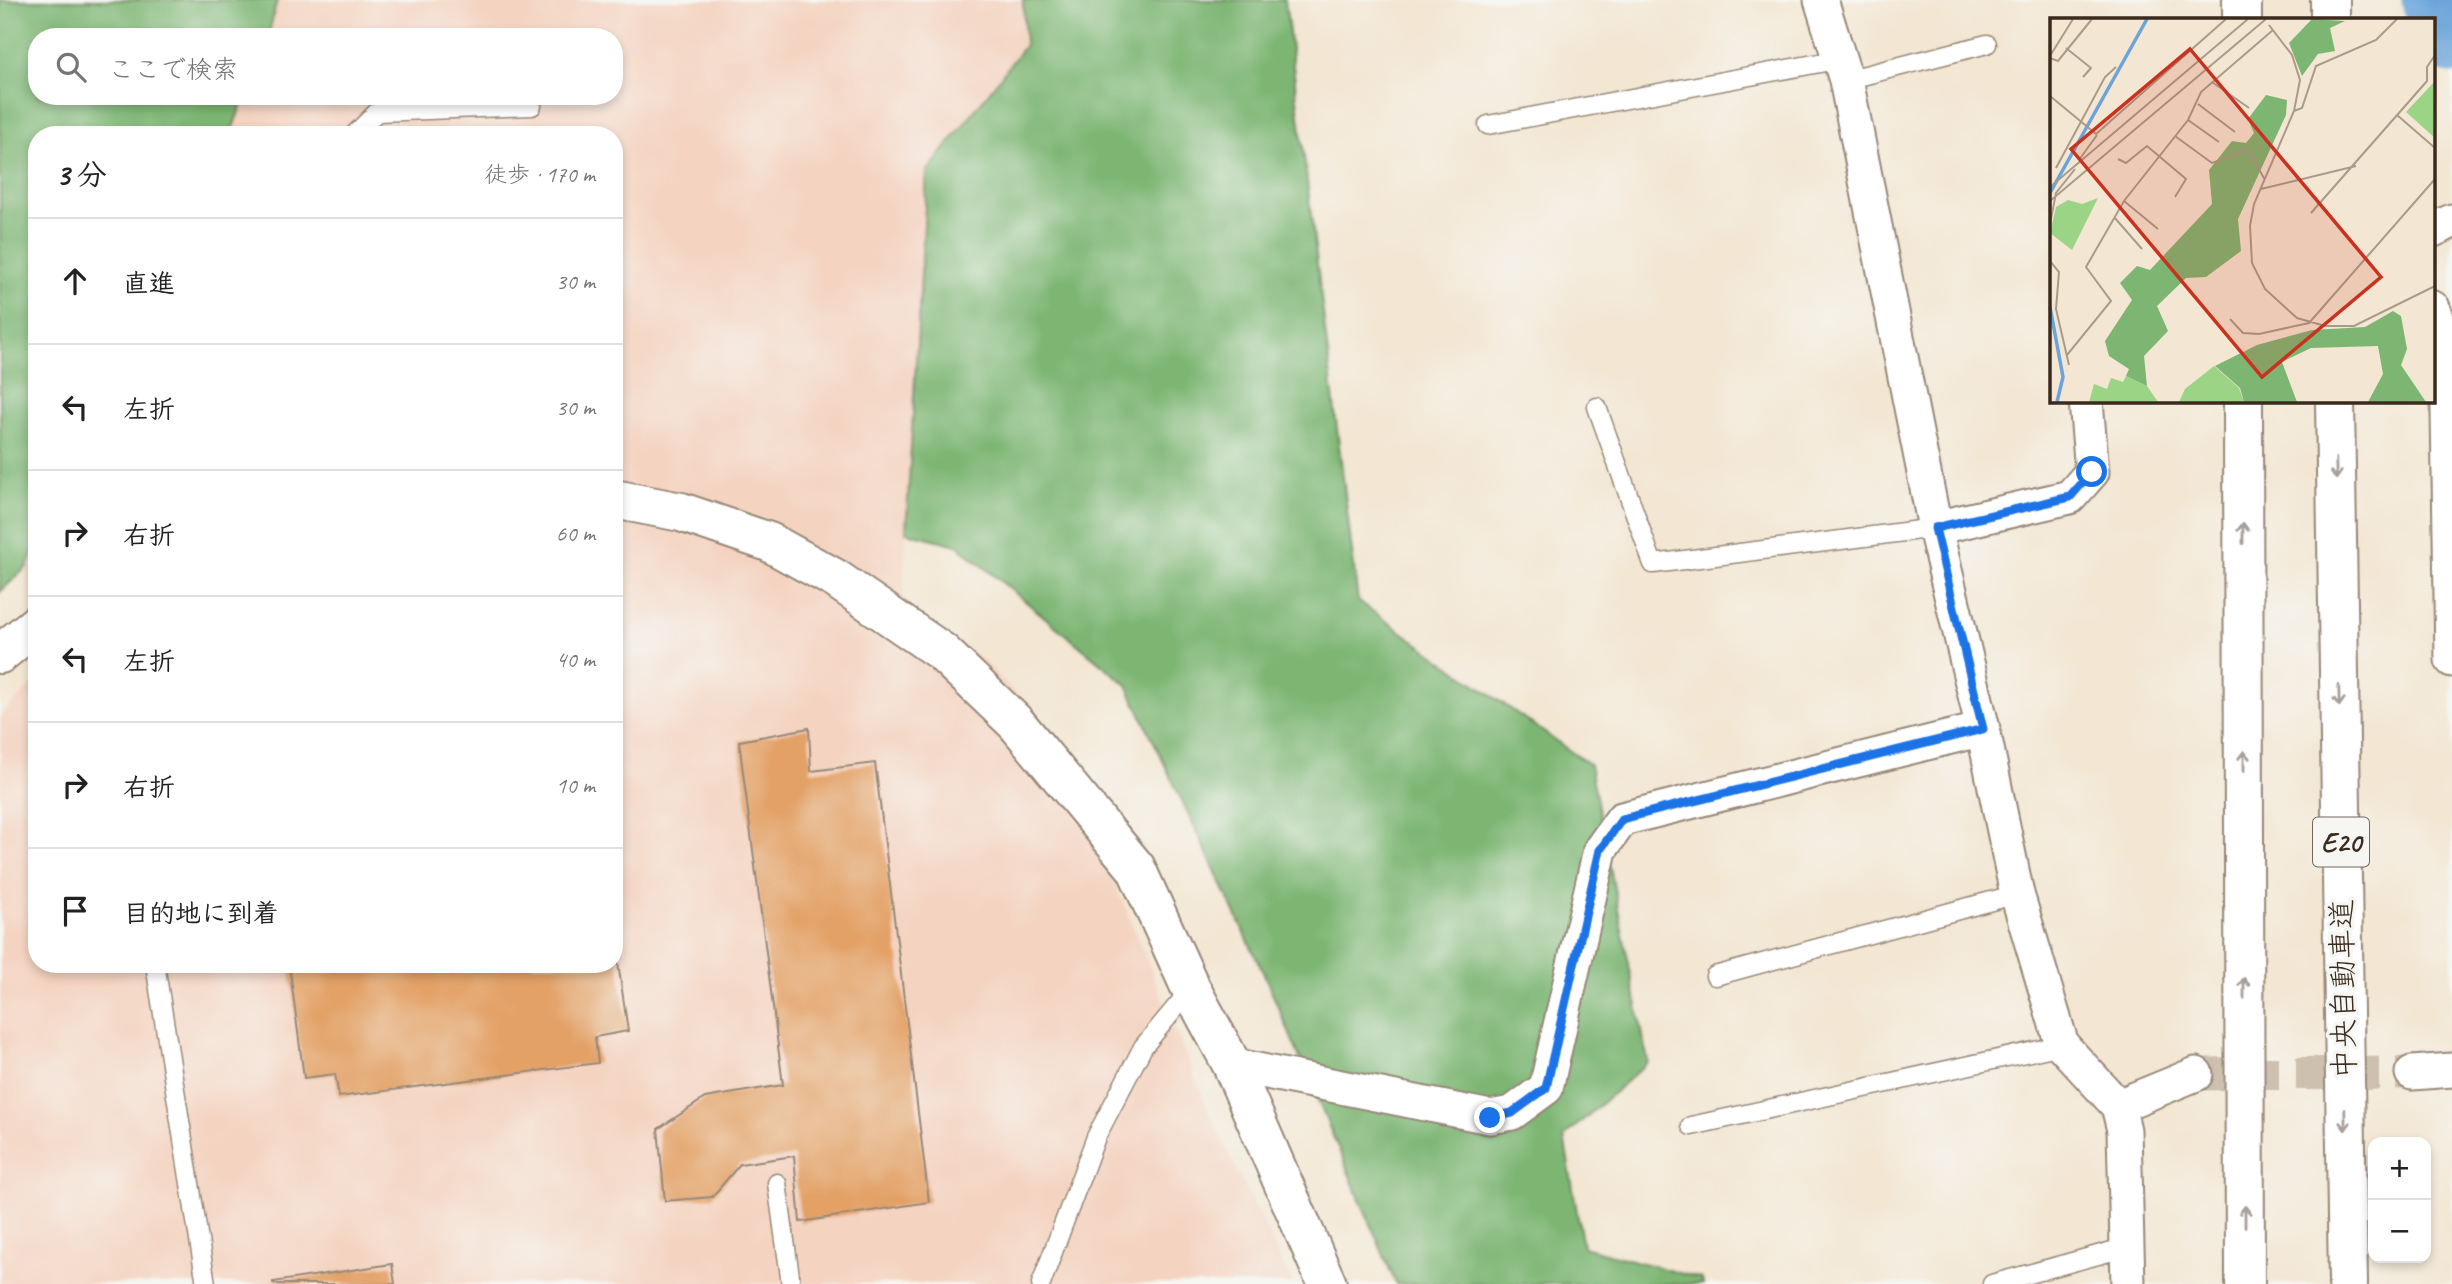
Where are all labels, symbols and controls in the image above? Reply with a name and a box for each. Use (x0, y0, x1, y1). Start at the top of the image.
inset map (2050, 18, 2434, 402)
search box (28, 28, 623, 105)
icon: search (52, 48, 90, 86)
text: ここで検索 (108, 53, 238, 86)
text: 3 分 (56, 156, 107, 194)
text: 徒歩 · 170 m (484, 160, 595, 189)
icon: ahead (56, 262, 94, 300)
text: 直進 (123, 267, 175, 300)
text: 30 m (556, 267, 595, 296)
icon: left (56, 388, 94, 426)
text: 左折 (123, 393, 175, 426)
text: 30 m (556, 393, 595, 422)
route start (2076, 456, 2107, 487)
one-way arrow (2330, 457, 2343, 480)
icon: right (56, 514, 94, 552)
text: 右折 (123, 519, 175, 552)
text: 60 m (556, 519, 595, 548)
one-way arrow (2236, 522, 2250, 545)
icon: left (56, 640, 94, 678)
text: 左折 (123, 645, 175, 678)
text: 40 m (556, 645, 595, 674)
one-way arrow (2333, 685, 2346, 708)
one-way arrow (2237, 750, 2251, 773)
icon: right (56, 766, 94, 804)
text: 右折 (123, 771, 175, 804)
text: 10 m (556, 771, 595, 800)
road number: E20 (2313, 818, 2369, 866)
icon: arrive (56, 892, 94, 930)
text: 目的地に到着 (123, 897, 279, 930)
street label: 中央自動車道 (2322, 899, 2364, 1079)
one-way arrow (2237, 977, 2251, 1000)
route end (1474, 1102, 1505, 1133)
one-way arrow (2338, 1108, 2352, 1131)
map controls (2368, 1137, 2431, 1263)
button: + (2368, 1137, 2431, 1200)
button: − (2368, 1200, 2431, 1263)
one-way arrow (2238, 1205, 2252, 1228)

